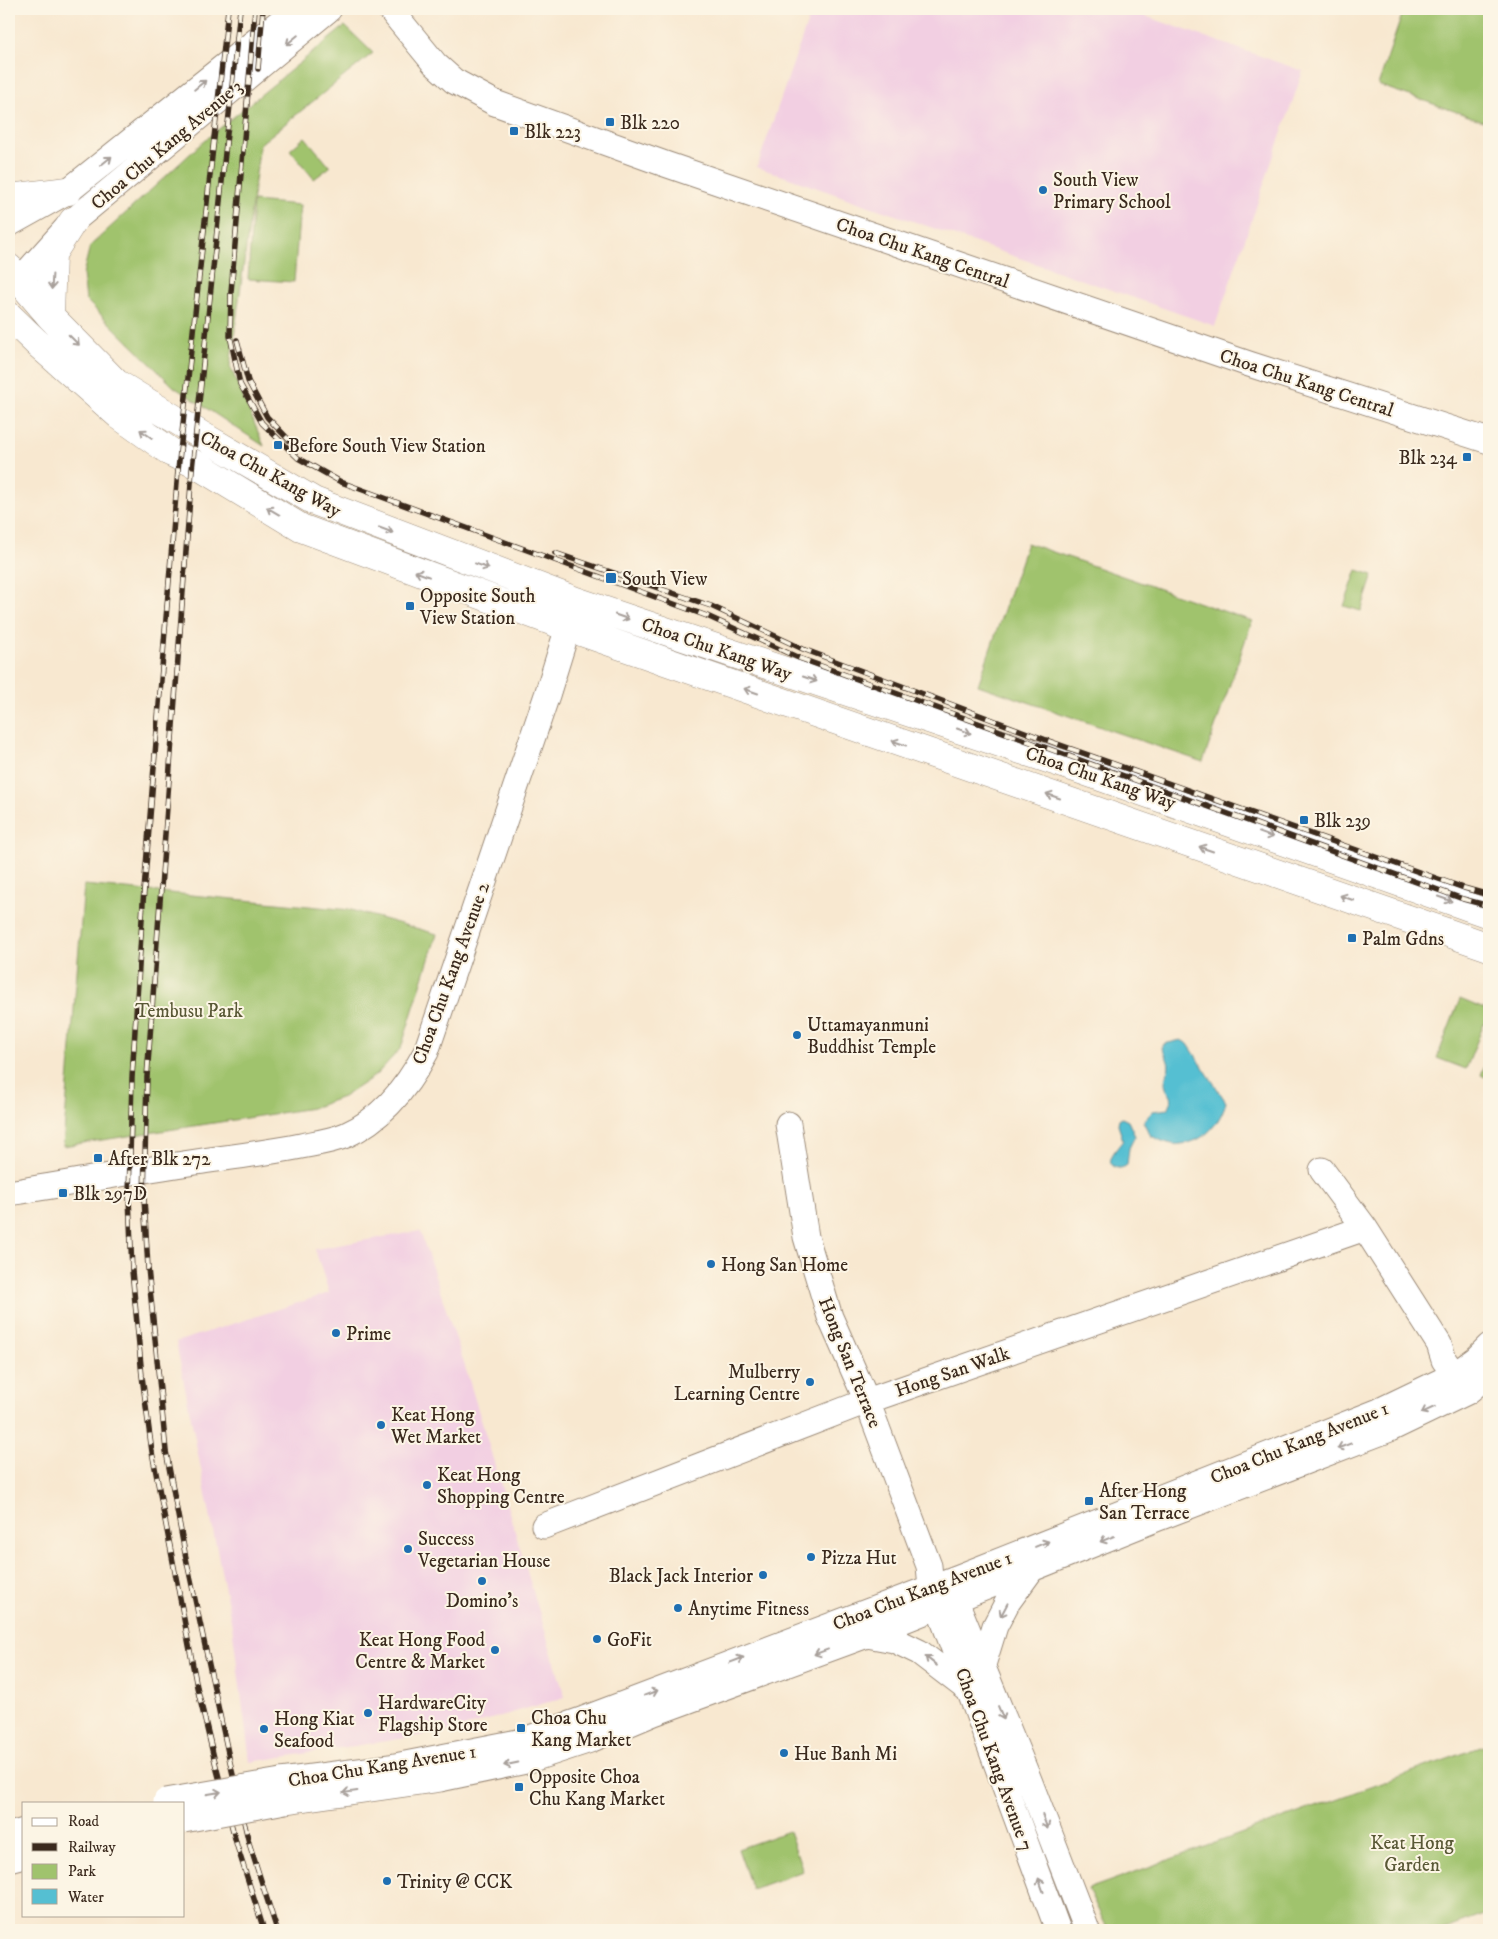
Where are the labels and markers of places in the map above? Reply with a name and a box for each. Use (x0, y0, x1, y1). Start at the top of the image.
place label: Blk 220 (620, 112, 680, 135)
marker: Blk 220 (604, 116, 616, 128)
place label: Blk 223 (524, 121, 581, 144)
marker: Blk 223 (508, 125, 520, 137)
place label: South View Primary School (1053, 169, 1171, 214)
marker: South View Primary School (1037, 184, 1049, 196)
place label: Before South View Station (288, 435, 486, 458)
marker: Before South View Station (272, 439, 284, 451)
place label: Blk 234 (1399, 447, 1458, 470)
marker: Blk 234 (1461, 451, 1473, 463)
place label: South View (622, 568, 707, 591)
marker: South View (604, 571, 618, 585)
place label: Opposite South View Station (419, 585, 535, 630)
marker: Opposite South View Station (404, 600, 416, 612)
place label: Blk 239 (1314, 810, 1371, 833)
marker: Blk 239 (1298, 814, 1310, 826)
place label: Palm Gdns (1362, 928, 1444, 951)
marker: Palm Gdns (1346, 932, 1358, 944)
place label: Uttamayanmuni Buddhist Temple (807, 1014, 936, 1059)
marker: Uttamayanmuni Buddhist Temple (791, 1029, 803, 1041)
place label: After Blk 272 (108, 1148, 211, 1171)
marker: After Blk 272 (92, 1152, 104, 1164)
place label: Blk 297D (73, 1183, 147, 1206)
marker: Blk 297D (57, 1187, 69, 1199)
place label: Hong San Home (721, 1254, 848, 1277)
marker: Hong San Home (705, 1258, 717, 1270)
place label: Prime (346, 1323, 391, 1346)
marker: Prime (330, 1327, 342, 1339)
place label: Mulberry Learning Centre (674, 1361, 801, 1406)
marker: Mulberry Learning Centre (804, 1376, 816, 1388)
place label: Keat Hong Wet Market (390, 1404, 481, 1449)
marker: Keat Hong Wet Market (375, 1419, 387, 1431)
place label: Keat Hong Shopping Centre (437, 1464, 565, 1509)
marker: Keat Hong Shopping Centre (421, 1479, 433, 1491)
place label: After Hong San Terrace (1099, 1480, 1190, 1525)
marker: After Hong San Terrace (1083, 1495, 1095, 1507)
place label: Success Vegetarian House (417, 1528, 551, 1573)
marker: Success Vegetarian House (402, 1543, 414, 1555)
place label: Pizza Hut (821, 1547, 896, 1570)
marker: Pizza Hut (805, 1551, 817, 1563)
place label: Black Jack Interior (609, 1565, 753, 1588)
marker: Black Jack Interior (757, 1569, 769, 1581)
marker: Domino's (476, 1575, 488, 1587)
place label: Domino's (446, 1590, 518, 1613)
place label: Anytime Fitness (688, 1598, 809, 1621)
marker: Anytime Fitness (672, 1602, 684, 1614)
place label: Keat Hong Food Centre & Market (355, 1629, 486, 1674)
place label: GoFit (607, 1629, 652, 1652)
marker: GoFit (591, 1633, 603, 1645)
marker: Keat Hong Food Centre & Market (489, 1644, 501, 1656)
place label: HardwareCity Flagship Store (378, 1692, 488, 1737)
marker: HardwareCity Flagship Store (362, 1707, 374, 1719)
place label: Choa Chu Kang Market (531, 1707, 631, 1752)
place label: Hong Kiat Seafood (274, 1708, 355, 1753)
marker: Choa Chu Kang Market (515, 1722, 527, 1734)
marker: Hong Kiat Seafood (258, 1723, 270, 1735)
place label: Hue Banh Mi (794, 1743, 897, 1766)
marker: Hue Banh Mi (778, 1747, 790, 1759)
place label: Opposite Choa Chu Kang Market (529, 1766, 665, 1811)
marker: Opposite Choa Chu Kang Market (513, 1781, 525, 1793)
place label: Trinity @ CCK (397, 1871, 513, 1894)
marker: Trinity @ CCK (381, 1875, 393, 1887)

